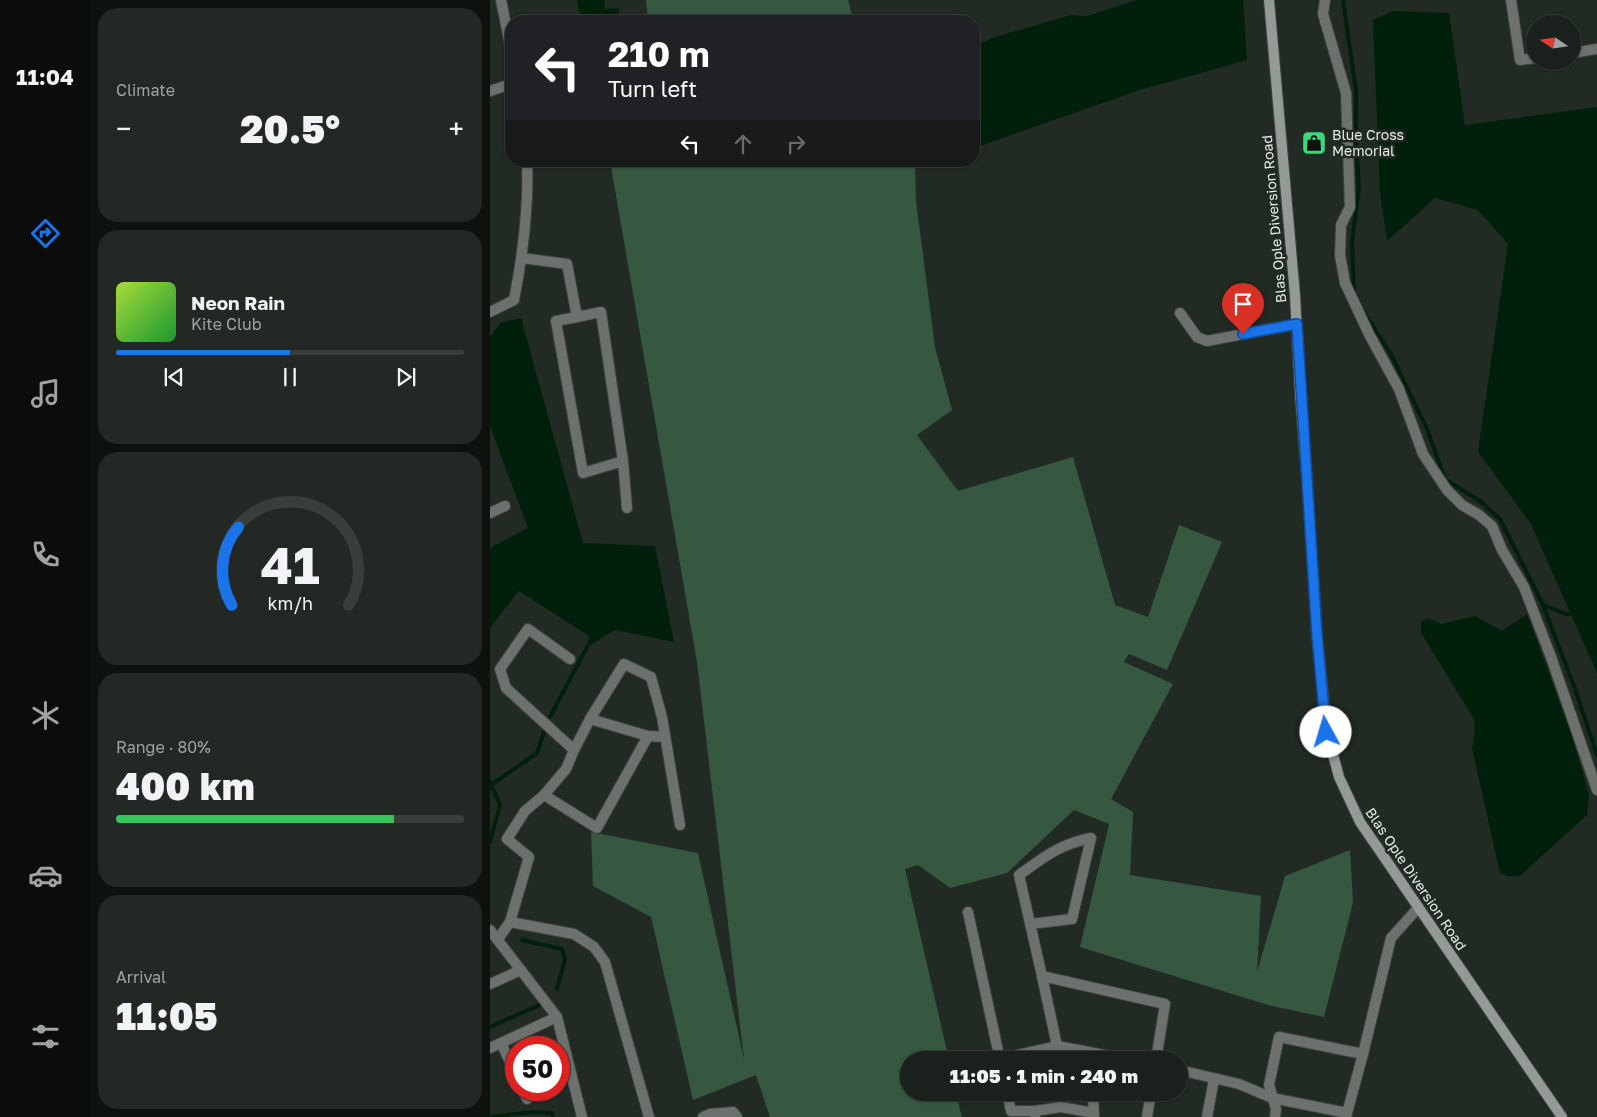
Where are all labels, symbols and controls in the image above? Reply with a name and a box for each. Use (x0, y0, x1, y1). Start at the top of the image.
north arrow (1526, 15, 1581, 70)
map controls (1526, 15, 1581, 70)
text: 210 m (608, 33, 710, 75)
icon: left (525, 35, 590, 100)
text: 11:04 (16, 63, 74, 90)
text: Turn left (608, 75, 697, 102)
text: Climate (116, 80, 175, 100)
text: 20.5° (240, 106, 340, 151)
text: − (116, 112, 131, 145)
text: + (449, 112, 464, 145)
place label: Blue Cross Memorial (1332, 126, 1404, 159)
icon: left (676, 130, 704, 158)
icon: ahead (729, 130, 757, 158)
icon: right (782, 130, 810, 158)
shop icon: Blue Cross Memorial (1301, 130, 1327, 156)
street label: Blas Ople Diversion Road (1258, 134, 1289, 304)
icon: directions (28, 216, 63, 251)
pin (1222, 283, 1264, 334)
icon: arrive (1229, 290, 1257, 318)
text: Neon Rain (191, 291, 285, 314)
text: Kite Club (191, 314, 262, 334)
icon: previous (160, 363, 188, 391)
icon: pause (276, 363, 304, 391)
icon: next (392, 363, 420, 391)
icon: music (28, 376, 63, 411)
text: 41 (260, 533, 320, 595)
icon: phone (28, 537, 63, 572)
text: km/h (267, 592, 313, 614)
icon: climate (28, 698, 63, 733)
position arrow (1299, 705, 1351, 757)
text: Range · 80% (116, 737, 211, 757)
text: 400 km (116, 763, 255, 808)
street label: Blas Ople Diversion Road (1362, 804, 1471, 953)
icon: car (28, 858, 63, 893)
text: Arrival (116, 967, 166, 987)
text: 11:05 (116, 993, 218, 1038)
icon: filters (28, 1019, 63, 1054)
speed limit sign: 50 (505, 1036, 570, 1101)
text: 11:05 · 1 min · 240 m (950, 1064, 1138, 1087)

